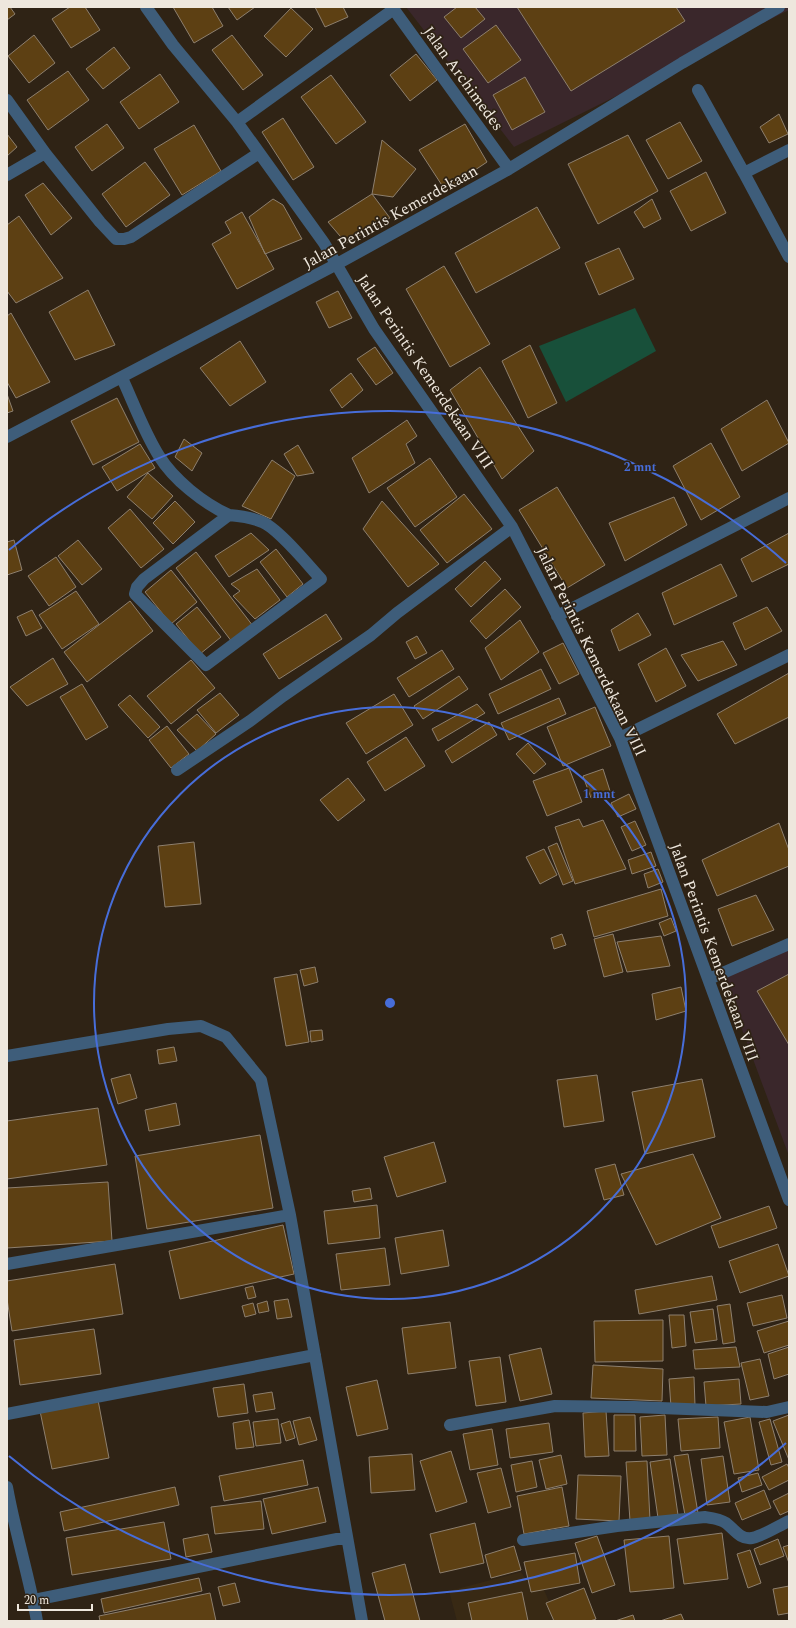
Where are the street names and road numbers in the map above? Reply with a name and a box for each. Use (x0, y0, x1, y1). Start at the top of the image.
street label: Jalan Archimedes (417, 21, 510, 136)
street label: Jalan Perintis Kemerdekaan (299, 159, 482, 275)
street label: Jalan Perintis Kemerdekaan VIII (351, 269, 500, 474)
street label: Jalan Perintis Kemerdekaan VIII (530, 542, 653, 760)
street label: Jalan Perintis Kemerdekaan VIII (663, 840, 765, 1065)

